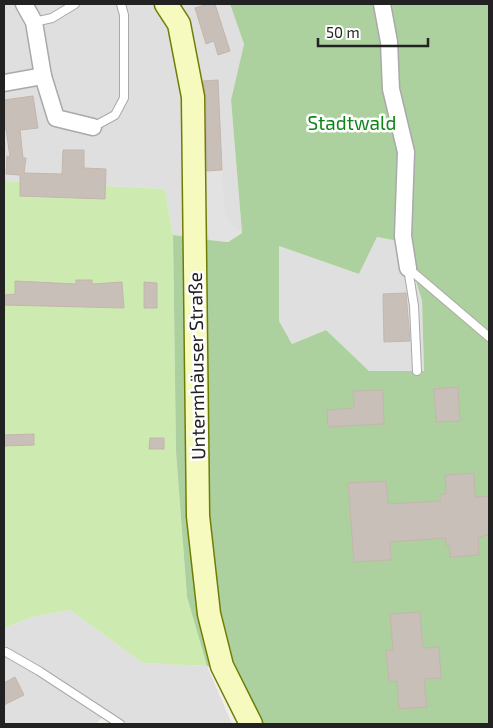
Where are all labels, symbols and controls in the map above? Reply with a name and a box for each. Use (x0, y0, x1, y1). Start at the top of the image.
scale bar (318, 15, 428, 47)
text: 50 m (326, 23, 360, 41)
park label: Stadtwald (308, 111, 396, 134)
street label: Untermhäuser Straße (183, 272, 209, 460)

